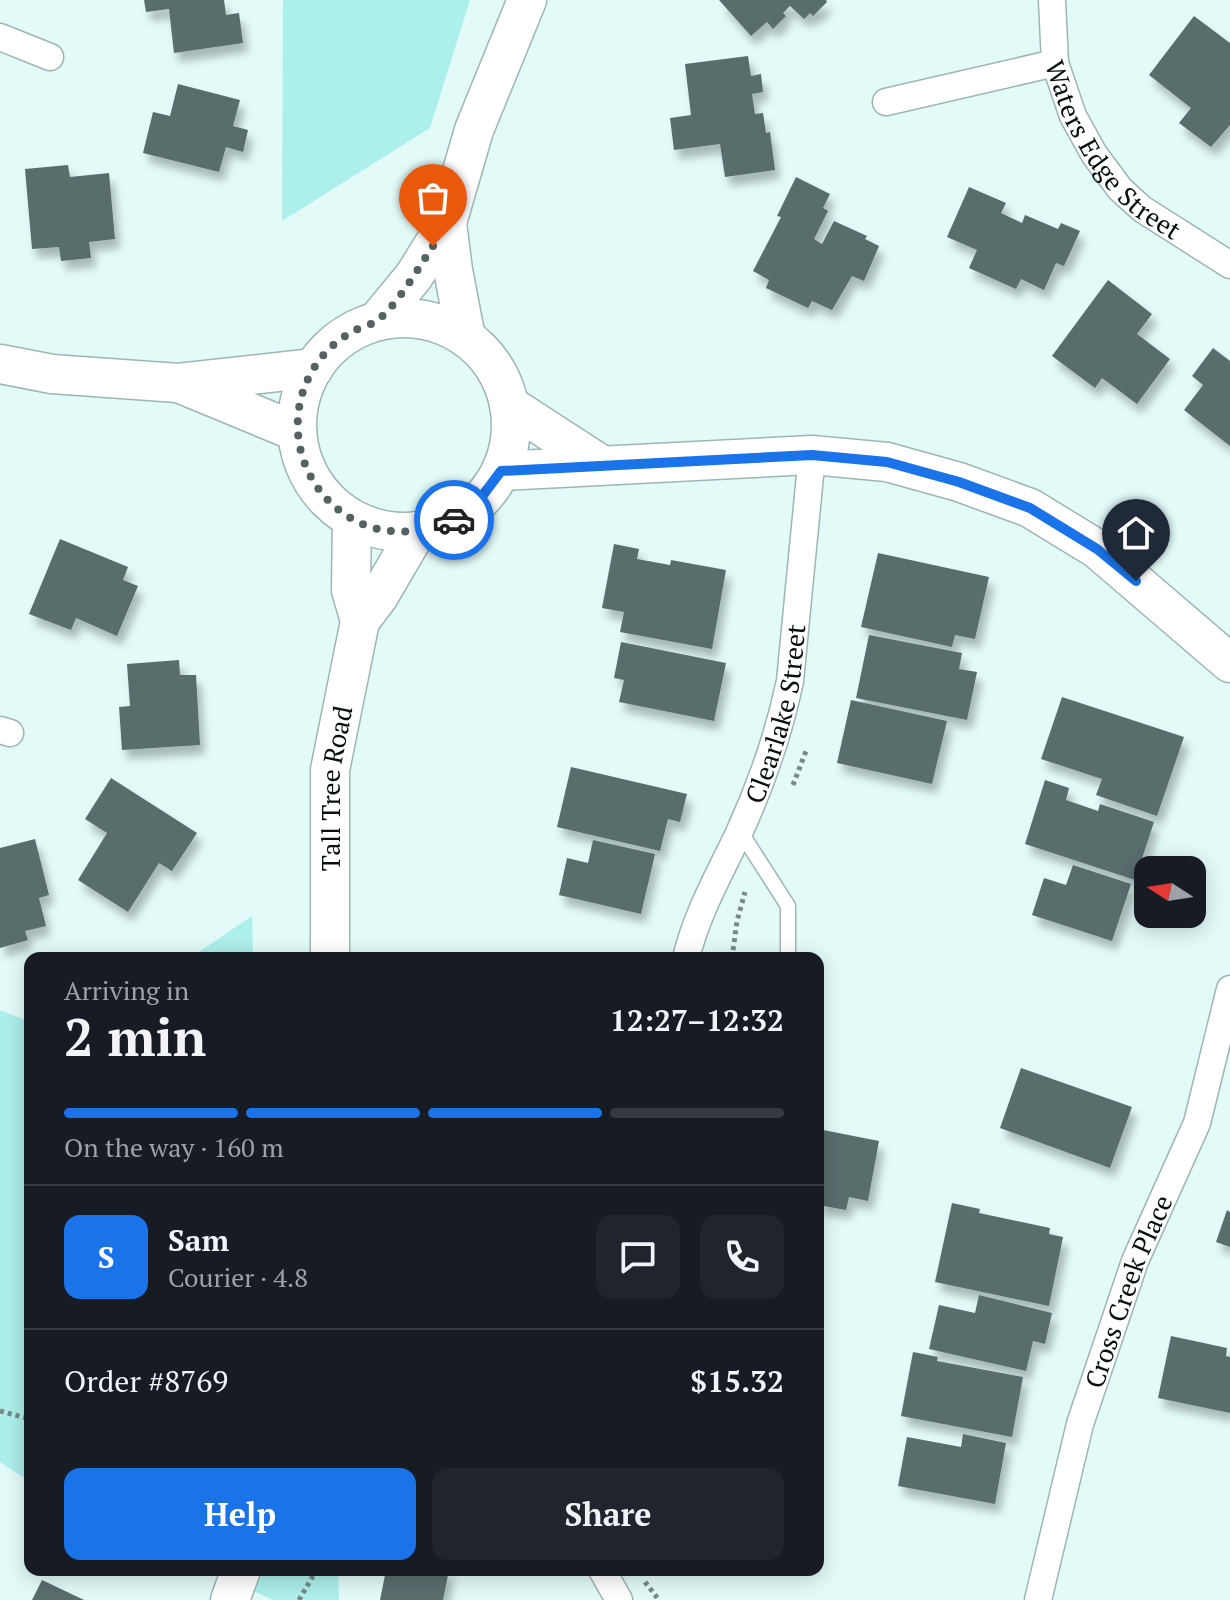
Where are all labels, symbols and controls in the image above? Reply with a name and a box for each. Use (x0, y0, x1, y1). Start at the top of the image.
street label: Waters Edge Street (1038, 56, 1188, 247)
pin (399, 164, 467, 246)
icon: bag (411, 176, 455, 220)
courier (414, 480, 494, 560)
icon: car (432, 498, 476, 542)
pin (1102, 499, 1170, 581)
icon: home (1114, 511, 1158, 555)
street label: Clearlake Street (737, 622, 812, 808)
street label: Tall Tree Road (313, 703, 360, 871)
north arrow (1134, 856, 1206, 928)
map controls (1134, 856, 1206, 928)
text: Arriving in (64, 973, 189, 1007)
text: 12:27–12:32 (610, 1000, 784, 1040)
text: 2 min (64, 1002, 206, 1071)
text: On the way · 160 m (64, 1130, 284, 1164)
street label: Cross Creek Place (1076, 1189, 1180, 1392)
button: chat (596, 1215, 680, 1299)
button: phone (700, 1215, 784, 1299)
text: Sam (168, 1220, 229, 1260)
text: S (98, 1237, 114, 1277)
text: Courier · 4.8 (168, 1260, 308, 1294)
text: Order #8769 (64, 1361, 228, 1401)
text: $15.32 (690, 1361, 784, 1401)
button: Help (64, 1468, 416, 1560)
button: Share (432, 1468, 784, 1560)

